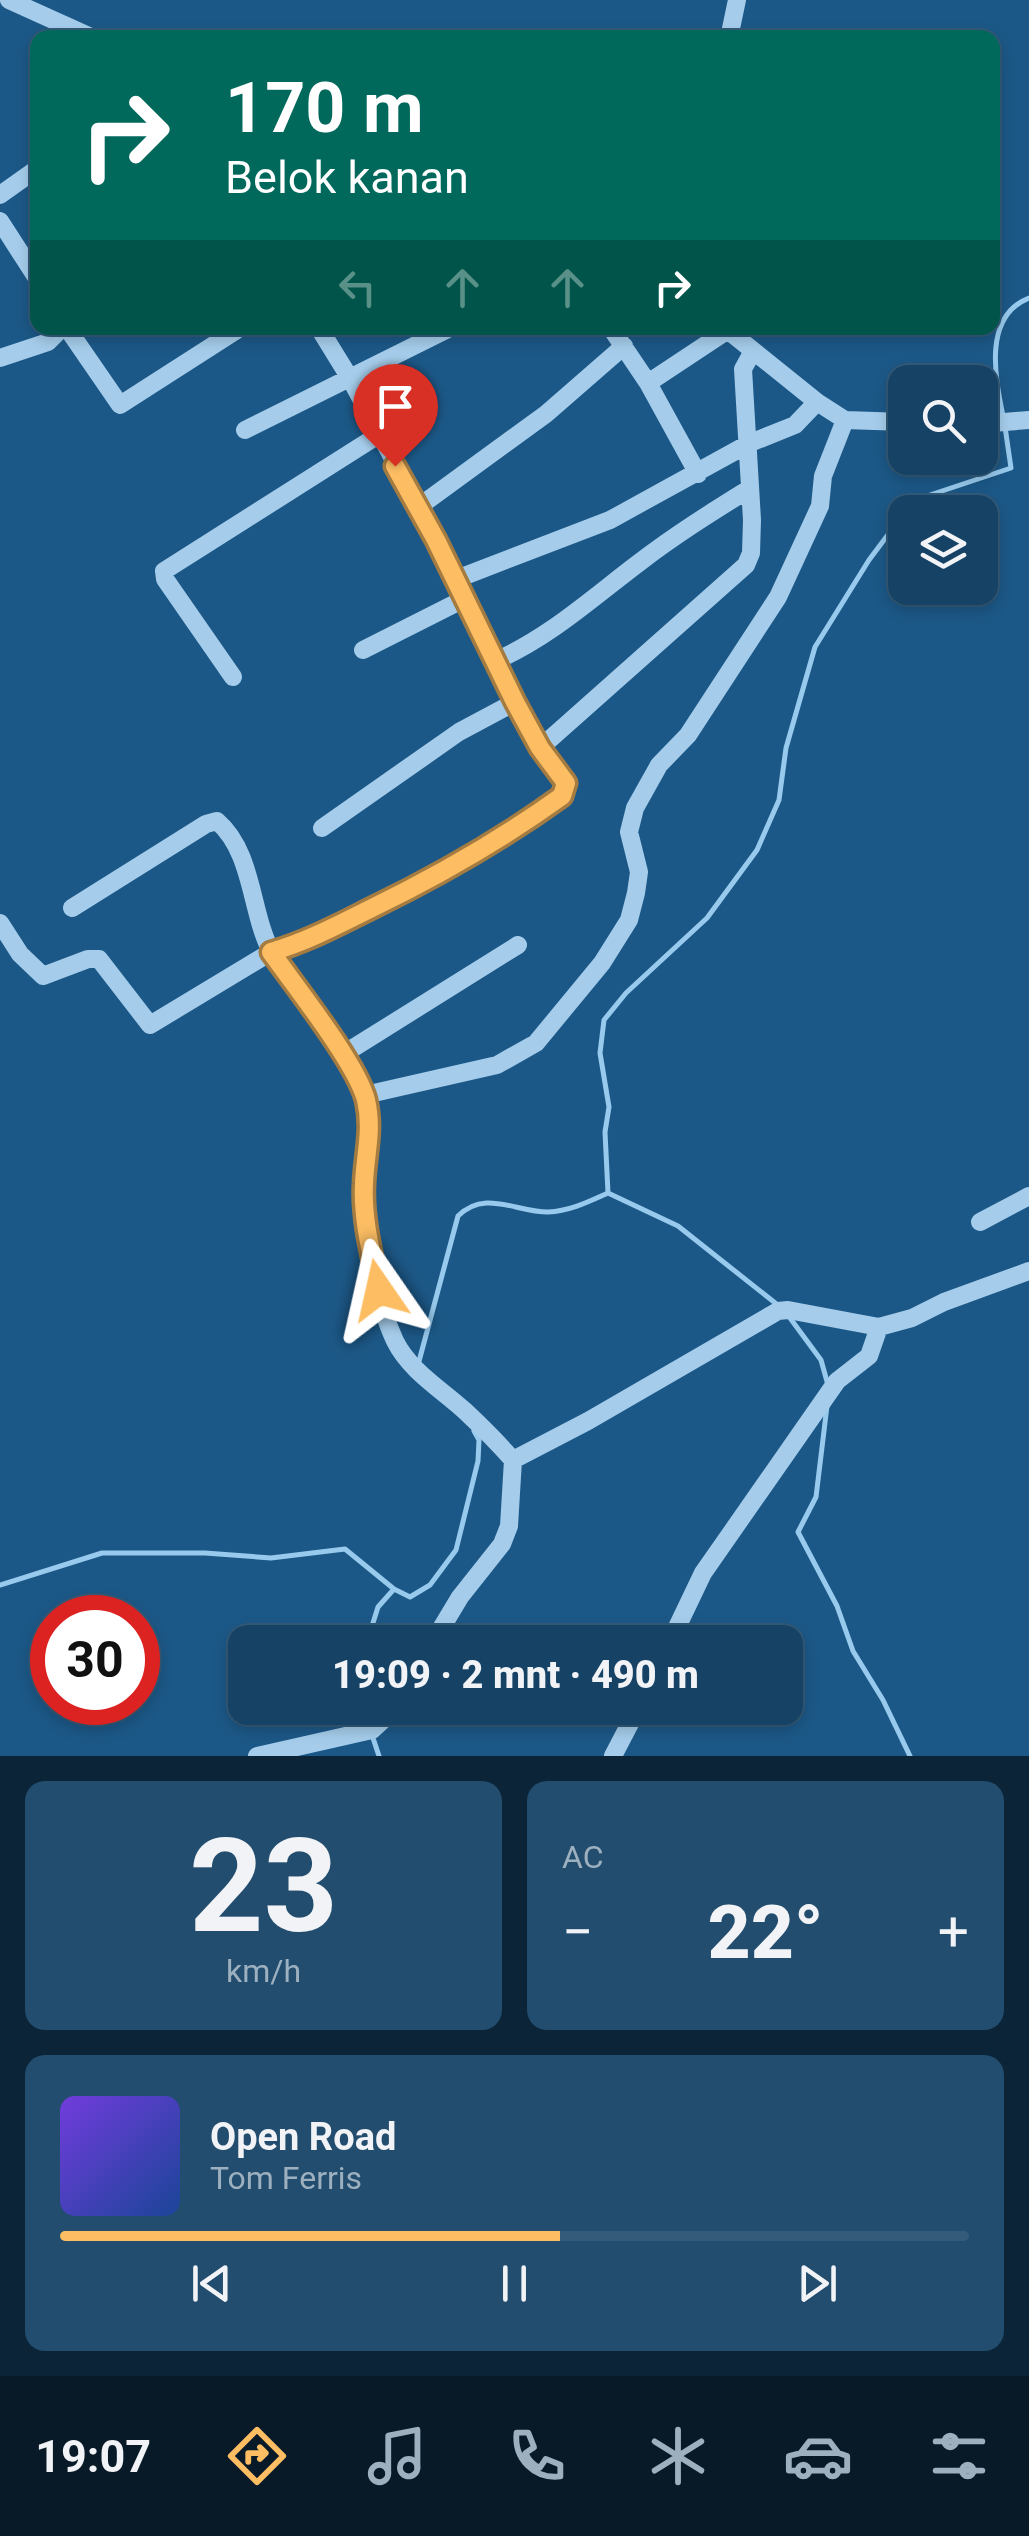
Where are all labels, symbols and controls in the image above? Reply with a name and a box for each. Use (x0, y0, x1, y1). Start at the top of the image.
text: 170 m (225, 67, 424, 149)
icon: right (60, 70, 190, 200)
text: Belok kanan (225, 151, 469, 204)
icon: left (330, 260, 385, 315)
icon: ahead (435, 260, 490, 315)
icon: ahead (540, 260, 595, 315)
icon: right (645, 260, 700, 315)
pin (353, 364, 438, 467)
map controls (888, 365, 998, 605)
button: search (888, 365, 998, 475)
icon: arrive (368, 379, 423, 434)
button: layers (888, 495, 998, 605)
position arrow (327, 1238, 431, 1342)
speed limit sign: 30 (30, 1595, 160, 1725)
text: 19:09 · 2 mnt · 490 m (332, 1653, 699, 1697)
text: 23 (189, 1810, 338, 1963)
text: AC (562, 1838, 604, 1876)
text: 22° (708, 1888, 824, 1976)
text: − (562, 1900, 593, 1964)
text: + (938, 1900, 969, 1964)
text: km/h (226, 1952, 301, 1990)
text: Open Road (210, 2115, 396, 2159)
text: Tom Ferris (210, 2159, 362, 2197)
icon: previous (184, 2256, 239, 2311)
icon: pause (487, 2256, 542, 2311)
icon: next (790, 2256, 845, 2311)
icon: directions (222, 2421, 292, 2491)
icon: music (362, 2421, 432, 2491)
icon: phone (502, 2421, 572, 2491)
icon: climate (643, 2421, 713, 2491)
icon: car (783, 2421, 853, 2491)
icon: filters (924, 2421, 994, 2491)
text: 19:07 (35, 2430, 151, 2483)

